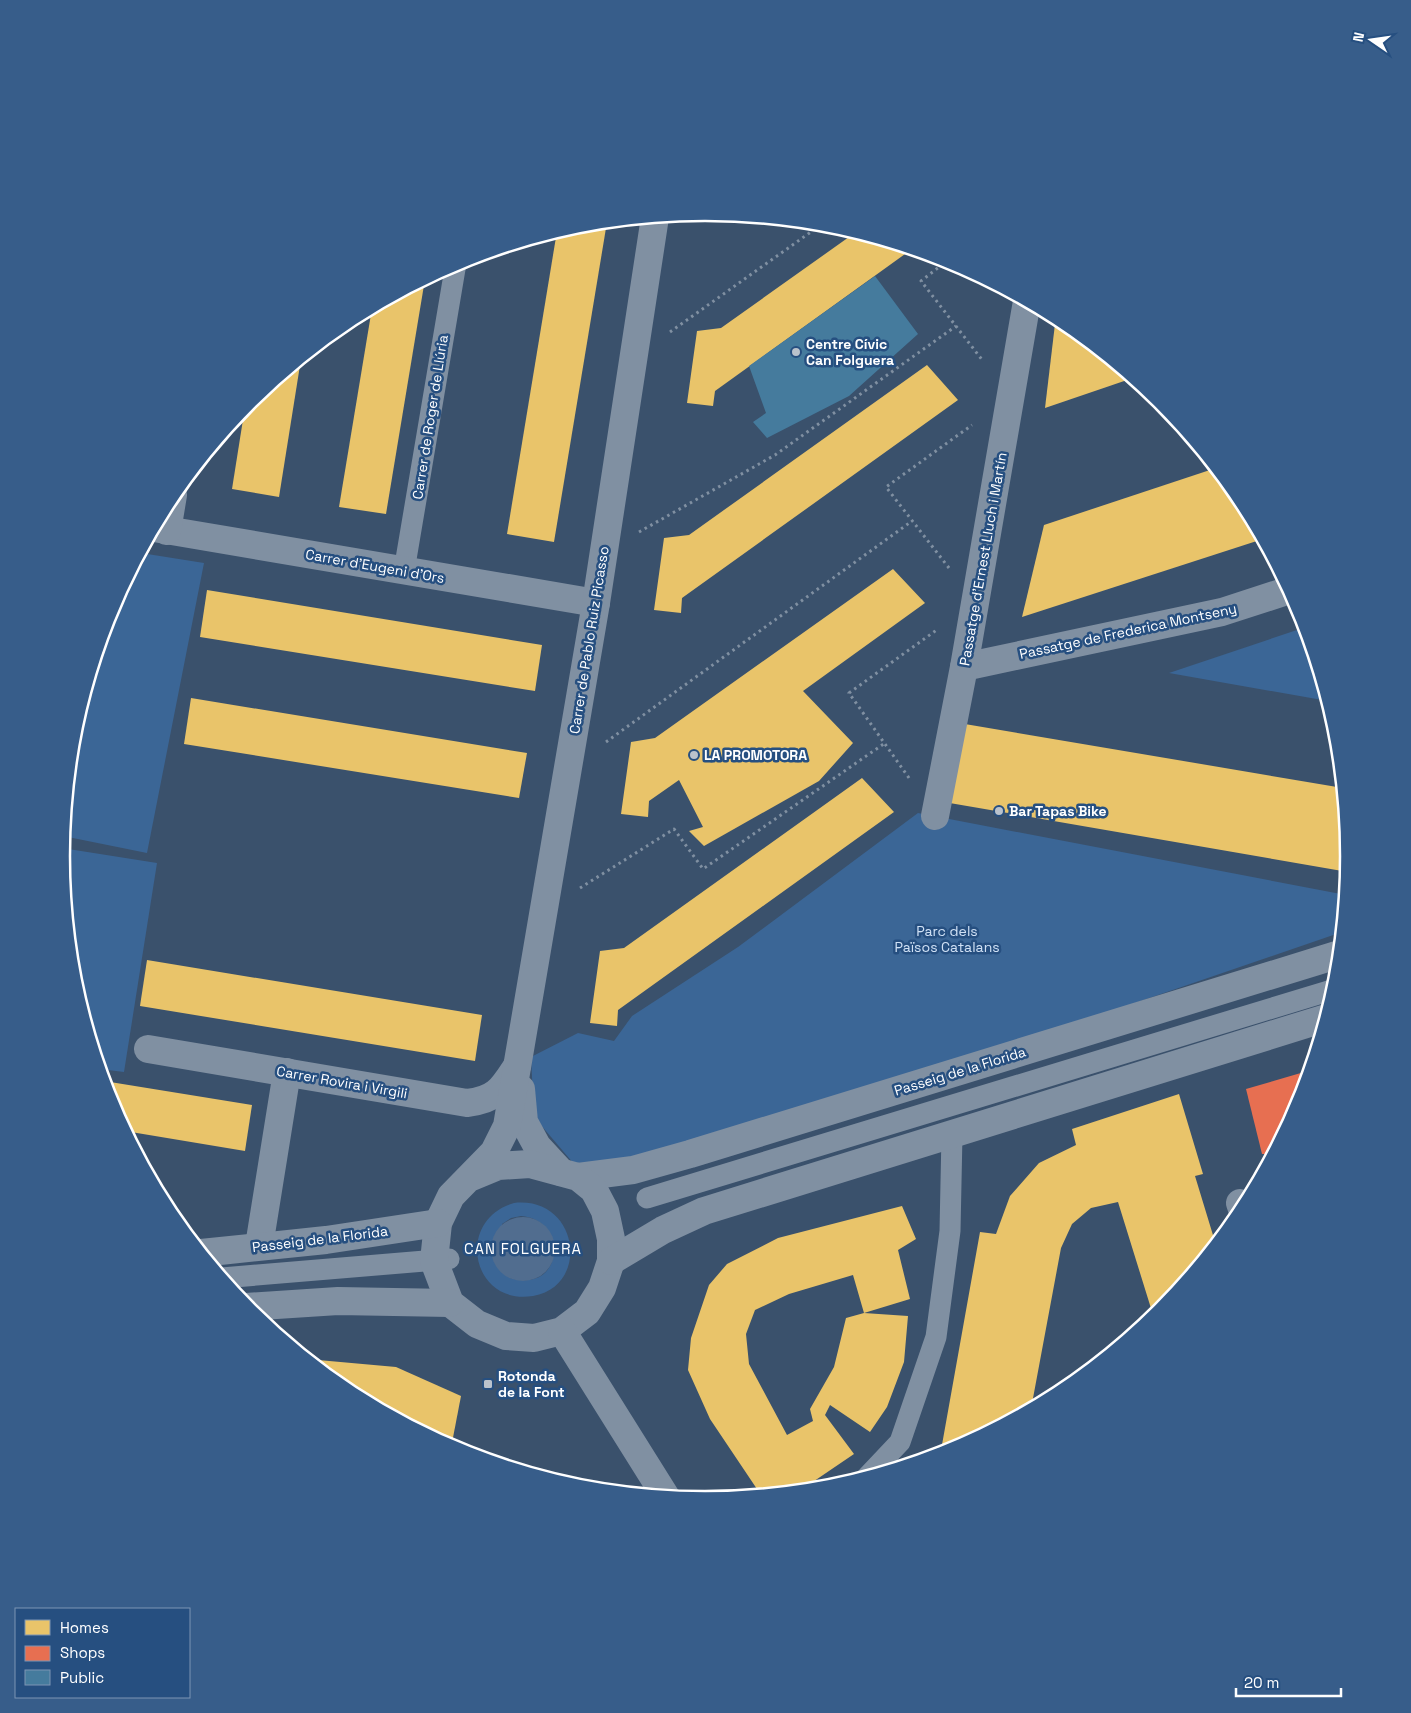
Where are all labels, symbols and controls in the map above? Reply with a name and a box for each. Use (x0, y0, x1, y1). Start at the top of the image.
north arrow (1346, 15, 1396, 65)
text: N (1349, 30, 1368, 44)
street label: Carrer de Roger de Llúria (408, 333, 452, 501)
place label: Centre Cívic Can Folguera (806, 335, 894, 369)
marker: Centre Cívic Can Folguera (790, 346, 802, 358)
street label: Passatge d'Ernest Lluch i Martín (955, 451, 1011, 667)
street label: Carrer d'Eugeni d'Ors (304, 545, 446, 587)
street label: Carrer de Pablo Ruiz Picasso (565, 545, 613, 735)
street label: Passatge de Frederica Montseny (1018, 599, 1238, 663)
place label: LA PROMOTORA (704, 746, 807, 764)
marker: LA PROMOTORA (688, 749, 700, 761)
place label: Bar Tapas Bike (1009, 802, 1107, 820)
marker: Bar Tapas Bike (993, 805, 1005, 817)
park label: Parc dels Països Catalans (894, 922, 1000, 956)
street label: Passeig de la Florida (892, 1042, 1028, 1100)
street label: Carrer Rovira i Virgili (275, 1062, 409, 1102)
street label: Passeig de la Florida (251, 1222, 389, 1256)
district label: CAN FOLGUERA (464, 1239, 582, 1258)
place label: Rotonda de la Font (498, 1367, 565, 1401)
marker: Rotonda de la Font (482, 1378, 494, 1390)
legend (15, 1608, 190, 1698)
text: Homes (60, 1618, 109, 1637)
text: Shops (60, 1643, 105, 1662)
scale bar (1236, 1666, 1341, 1698)
text: Public (60, 1668, 104, 1687)
text: 20 m (1244, 1673, 1279, 1692)

